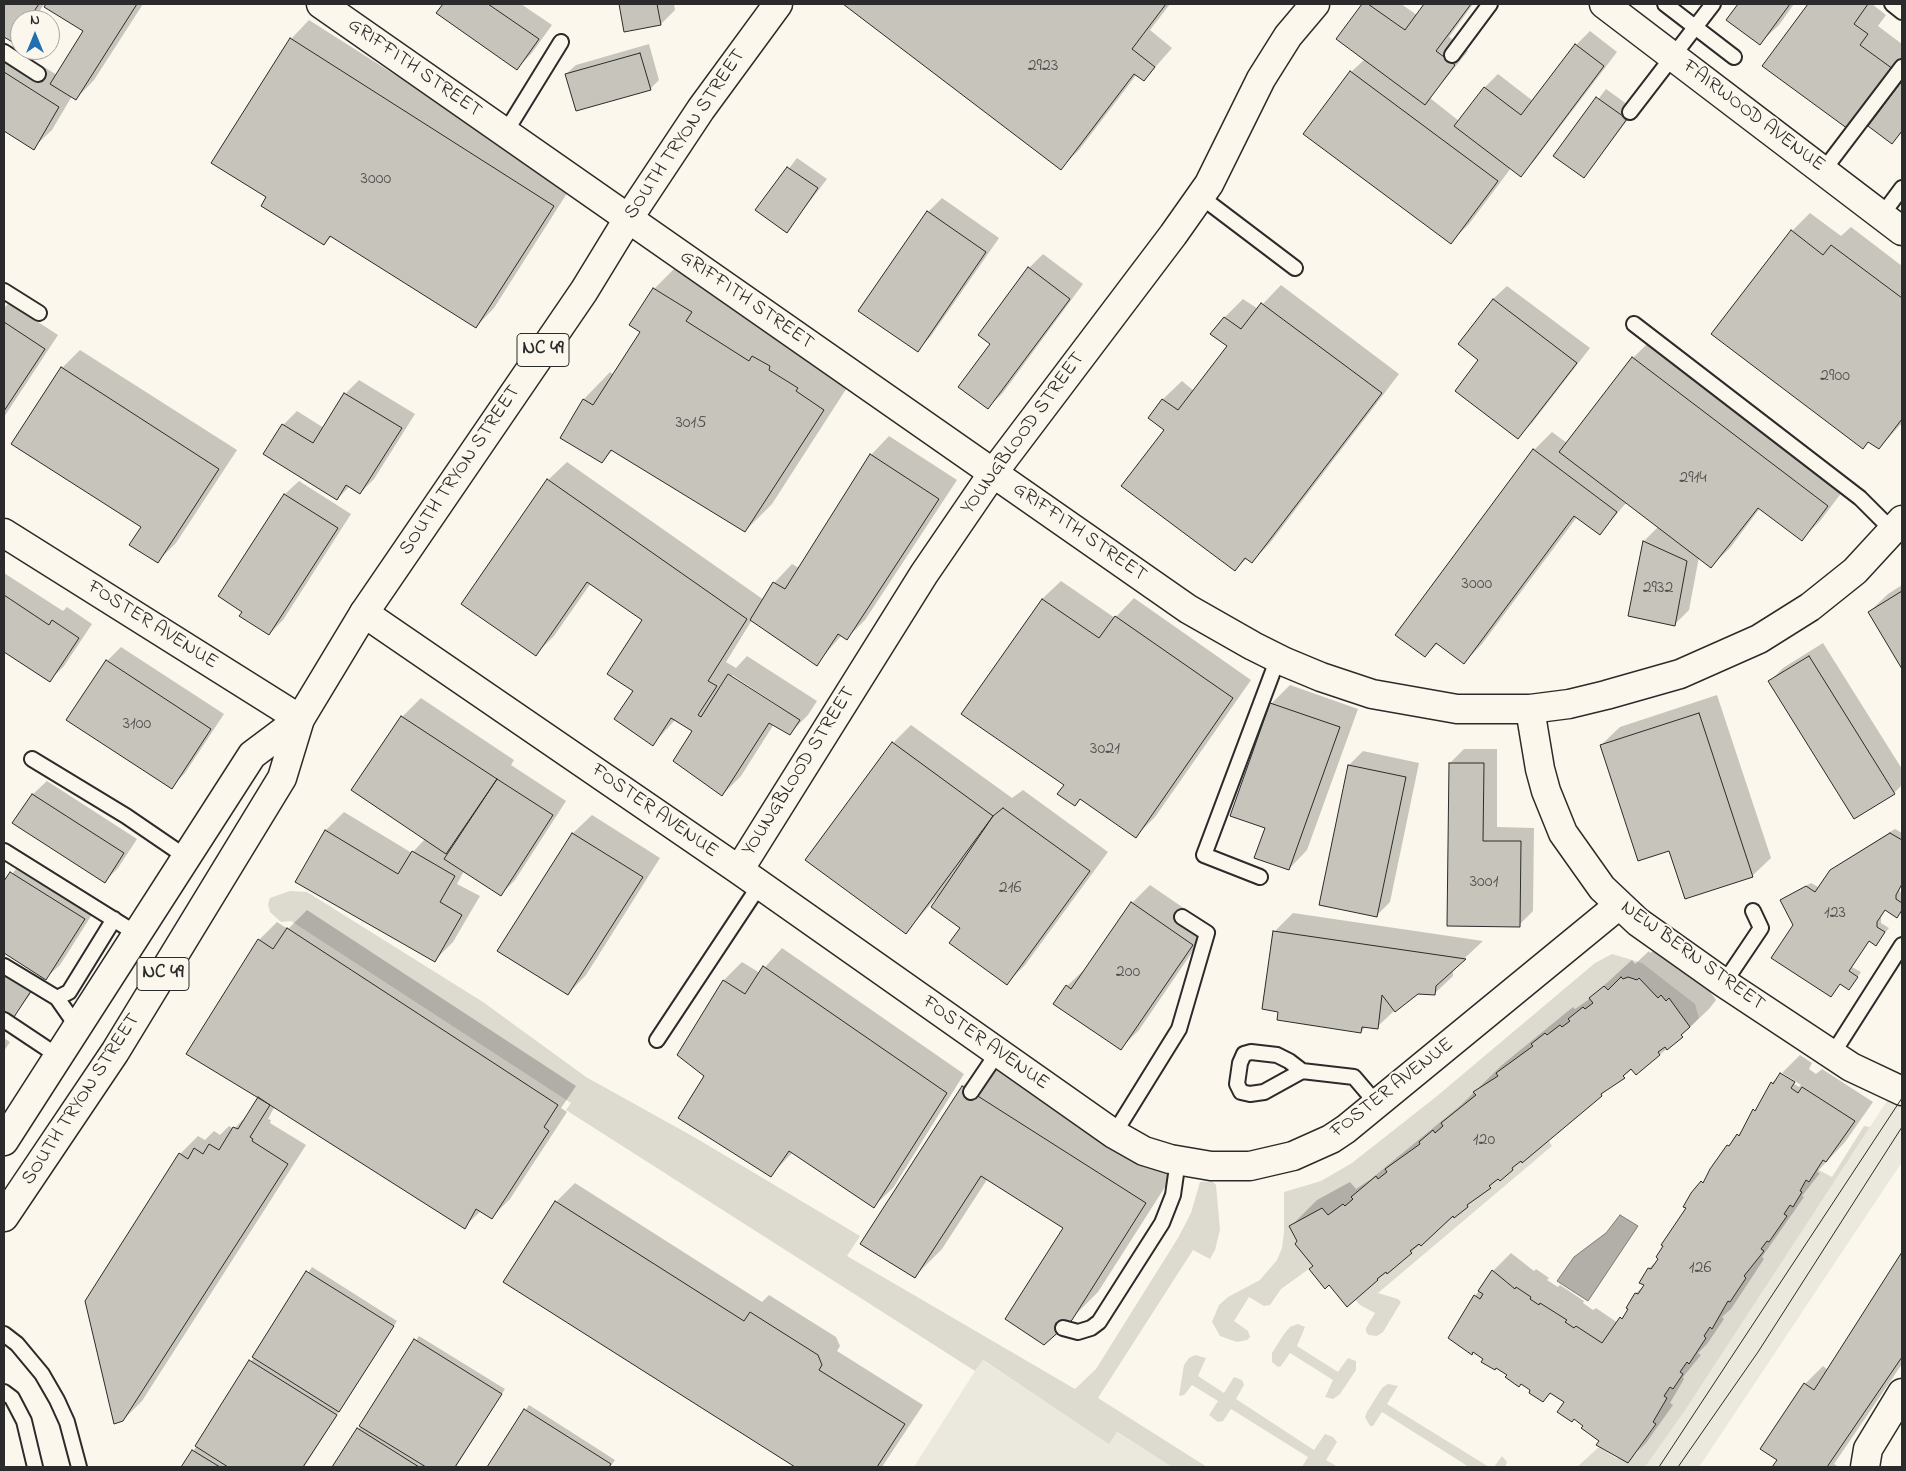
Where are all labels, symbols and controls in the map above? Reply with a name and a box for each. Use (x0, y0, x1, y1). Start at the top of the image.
north arrow (10, 10, 60, 60)
text: N (30, 10, 40, 31)
street label: GRIFFITH STREET (342, 14, 486, 124)
street label: SOUTH TRYON STREET (620, 46, 752, 224)
house number: 2923 (1028, 56, 1058, 78)
street label: FAIRWOOD AVENUE (1677, 56, 1829, 178)
house number: 3000 (361, 169, 391, 191)
street label: GRIFFITH STREET (674, 246, 818, 356)
road number: NC 49 (517, 334, 569, 366)
street label: YOUNGBLOOD STREET (957, 348, 1091, 520)
house number: 2900 (1820, 366, 1850, 388)
street label: SOUTH TRYON STREET (395, 382, 527, 560)
house number: 3015 (675, 413, 707, 435)
house number: 2914 (1679, 468, 1707, 490)
street label: GRIFFITH STREET (1007, 478, 1151, 588)
house number: 3000 (1462, 574, 1492, 596)
street label: FOSTER AVENUE (82, 576, 222, 676)
house number: 2932 (1643, 578, 1673, 600)
street label: YOUNGBLOOD STREET (738, 683, 862, 861)
house number: 3100 (123, 714, 151, 736)
house number: 3021 (1090, 739, 1120, 761)
street label: FOSTER AVENUE (586, 759, 722, 865)
house number: 3001 (1470, 872, 1498, 894)
house number: 216 (999, 878, 1021, 900)
street label: NEW BERN STREET (1615, 897, 1769, 1017)
house number: 123 (1824, 903, 1846, 925)
road number: NC 49 (137, 958, 189, 991)
house number: 200 (1116, 962, 1140, 984)
street label: FOSTER AVENUE (917, 991, 1053, 1097)
street label: SOUTH TRYON STREET (18, 1010, 146, 1190)
street label: FOSTER AVENUE (1327, 1034, 1459, 1144)
house number: 120 (1473, 1130, 1495, 1152)
house number: 126 (1689, 1258, 1711, 1280)

